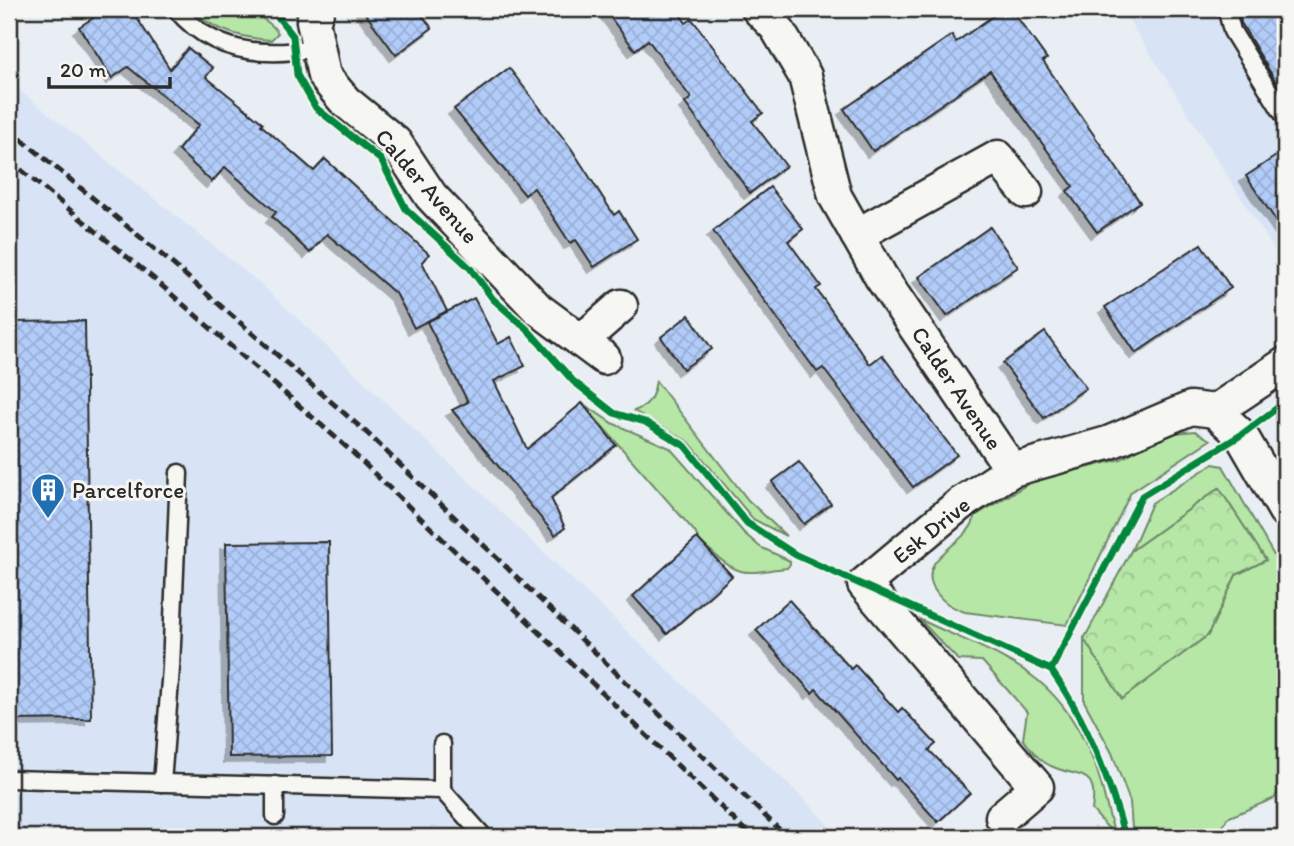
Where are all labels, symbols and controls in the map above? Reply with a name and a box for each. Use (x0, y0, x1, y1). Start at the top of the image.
scale bar (49, 46, 170, 90)
text: 20 m (60, 57, 107, 82)
street label: Calder Avenue (370, 123, 484, 249)
street label: Calder Avenue (905, 321, 1009, 455)
building icon: Parcelforce (29, 471, 67, 520)
place label: Parcelforce (72, 476, 184, 504)
street label: Esk Drive (887, 490, 975, 570)

